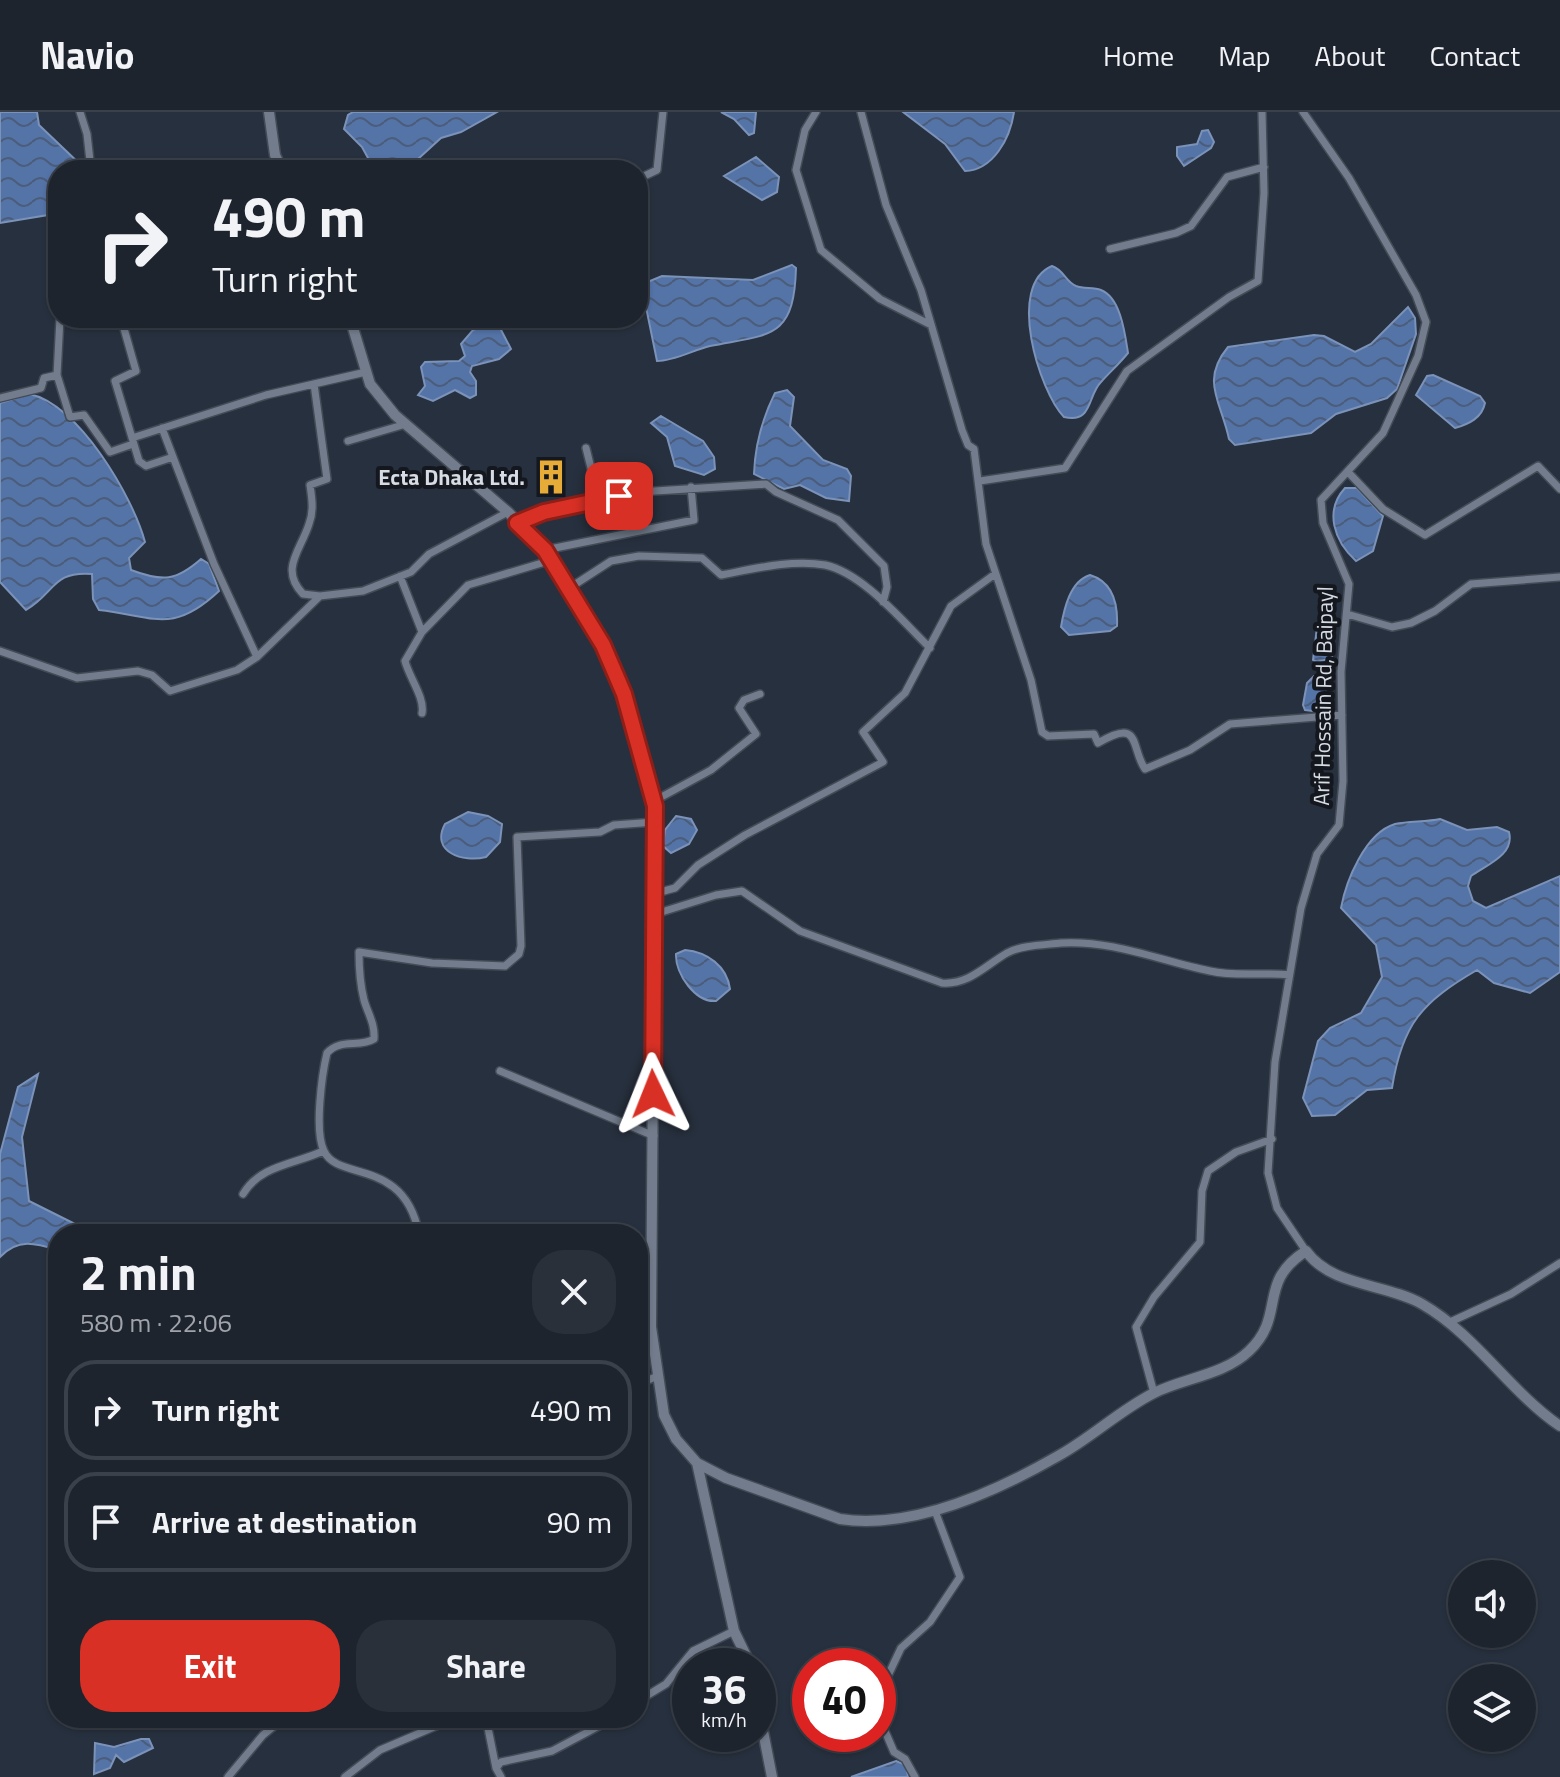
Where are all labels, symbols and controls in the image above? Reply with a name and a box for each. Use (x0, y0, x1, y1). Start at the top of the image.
text: Navio (40, 26, 134, 84)
text: Home (1103, 34, 1174, 77)
text: Map (1218, 34, 1271, 77)
text: About (1315, 34, 1385, 77)
text: Contact (1429, 34, 1520, 77)
text: 490 m (212, 174, 365, 259)
icon: right (80, 192, 184, 296)
text: Turn right (212, 251, 357, 306)
building icon: Ecta Dhaka Ltd. (532, 458, 570, 496)
place label: Ecta Dhaka Ltd. (378, 460, 525, 494)
pin (585, 462, 653, 530)
icon: arrive (597, 474, 641, 518)
street label: Arif Hossain Rd, Baipayl (1304, 586, 1342, 806)
position arrow (611, 1052, 695, 1136)
text: 2 min (80, 1236, 197, 1309)
button: close (532, 1250, 616, 1334)
text: 580 m · 22:06 (80, 1303, 232, 1342)
text: Turn right (152, 1387, 280, 1433)
text: 490 m (530, 1387, 612, 1433)
icon: right (84, 1388, 128, 1432)
text: Arrive at destination (152, 1499, 417, 1545)
text: 90 m (547, 1499, 612, 1545)
icon: arrive (84, 1500, 128, 1544)
map controls (1448, 1560, 1536, 1752)
button: sound (1448, 1560, 1536, 1648)
button: Exit (80, 1620, 340, 1712)
button: Share (356, 1620, 616, 1712)
speed limit sign: 40 (792, 1648, 896, 1752)
text: 36 (702, 1659, 746, 1720)
button: layers (1448, 1664, 1536, 1752)
text: km/h (701, 1704, 747, 1735)

